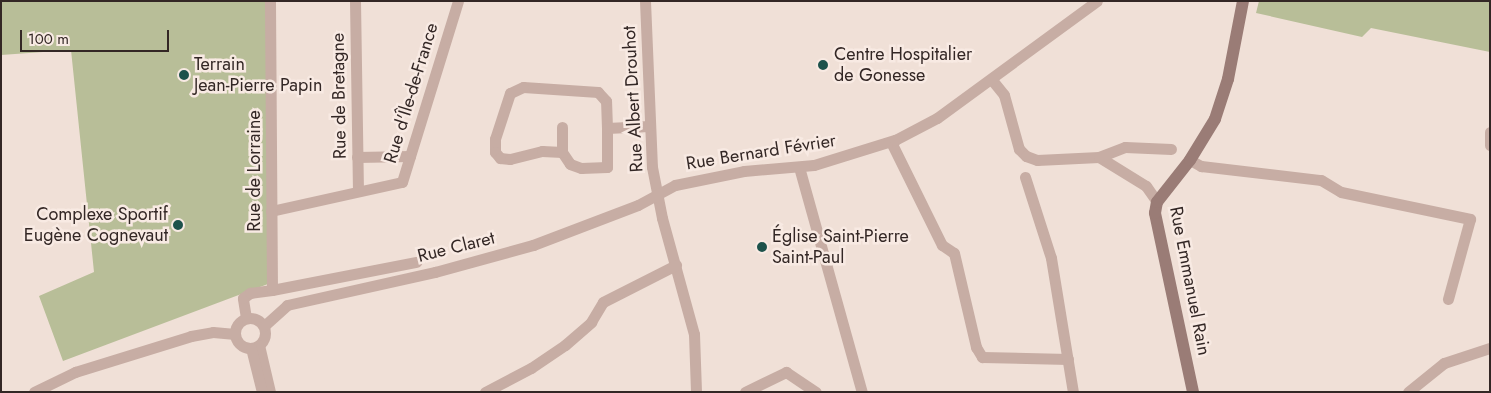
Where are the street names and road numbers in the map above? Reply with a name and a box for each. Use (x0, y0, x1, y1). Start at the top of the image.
street label: Rue d'Île-de-France (379, 20, 443, 166)
street label: Rue Albert Drouhot (618, 25, 648, 173)
street label: Rue de Bretagne (327, 33, 351, 159)
street label: Rue de Lorraine (243, 110, 265, 232)
street label: Rue Bernard Février (684, 129, 838, 175)
street label: Rue Emmanuel Rain (1165, 205, 1215, 357)
street label: Rue Claret (415, 227, 497, 267)

